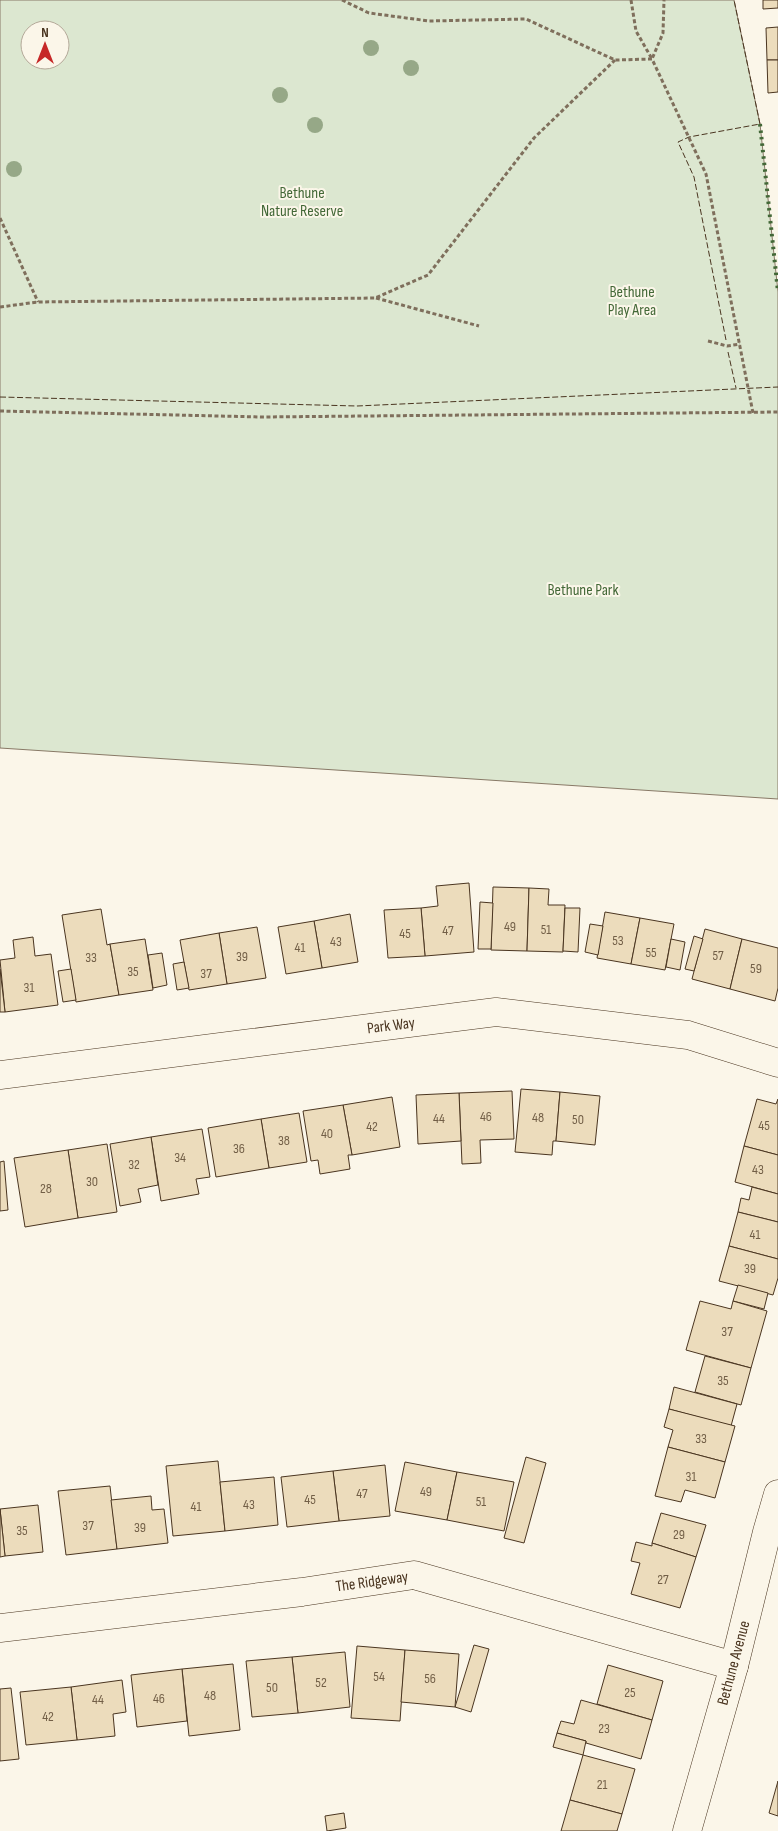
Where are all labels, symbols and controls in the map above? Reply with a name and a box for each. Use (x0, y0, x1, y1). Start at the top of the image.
north arrow (20, 20, 70, 70)
text: N (41, 24, 49, 41)
park label: Bethune Nature Reserve (261, 184, 343, 221)
park label: Bethune Play Area (608, 283, 656, 320)
park label: Bethune Park (547, 581, 619, 600)
house number: 49 (504, 918, 516, 935)
house number: 51 (541, 921, 551, 938)
house number: 47 (442, 922, 454, 939)
house number: 45 (399, 925, 411, 942)
house number: 53 (612, 932, 624, 949)
house number: 43 (330, 933, 342, 950)
house number: 41 (295, 939, 305, 956)
house number: 55 (645, 944, 657, 961)
house number: 57 (712, 947, 724, 964)
house number: 39 (236, 948, 248, 965)
house number: 33 (85, 949, 97, 966)
house number: 59 (750, 960, 762, 977)
house number: 35 (127, 963, 139, 980)
house number: 37 (200, 965, 212, 982)
house number: 31 (24, 979, 34, 996)
street label: Park Way (366, 1014, 416, 1038)
house number: 46 (480, 1108, 492, 1125)
house number: 48 (532, 1109, 544, 1126)
house number: 44 (433, 1110, 445, 1127)
house number: 50 (572, 1111, 584, 1128)
house number: 45 (758, 1117, 770, 1134)
house number: 42 (366, 1118, 378, 1135)
house number: 40 (321, 1125, 333, 1142)
house number: 38 (278, 1132, 290, 1149)
house number: 36 (233, 1140, 245, 1157)
house number: 34 (174, 1149, 186, 1166)
house number: 32 (128, 1156, 140, 1173)
house number: 43 (752, 1161, 764, 1178)
house number: 30 (86, 1173, 98, 1190)
house number: 28 (40, 1180, 52, 1197)
house number: 41 (750, 1226, 760, 1243)
house number: 39 (744, 1260, 756, 1277)
house number: 37 (721, 1323, 733, 1340)
house number: 35 (717, 1372, 729, 1389)
house number: 33 (695, 1430, 707, 1447)
house number: 31 (686, 1468, 696, 1485)
house number: 49 (420, 1483, 432, 1500)
house number: 47 (356, 1485, 368, 1502)
house number: 45 (304, 1491, 316, 1508)
house number: 51 (476, 1493, 486, 1510)
house number: 43 (243, 1496, 255, 1513)
house number: 41 (191, 1498, 201, 1515)
house number: 37 (82, 1517, 94, 1534)
house number: 39 (134, 1519, 146, 1536)
house number: 35 (16, 1522, 28, 1539)
house number: 29 (673, 1526, 685, 1543)
street label: The Ridgeway (335, 1568, 409, 1596)
house number: 27 (657, 1571, 669, 1588)
street label: Bethune Avenue (714, 1619, 754, 1707)
house number: 54 (373, 1668, 385, 1685)
house number: 56 (424, 1670, 436, 1687)
house number: 52 (315, 1674, 327, 1691)
house number: 50 (266, 1679, 278, 1696)
house number: 25 (624, 1684, 636, 1701)
house number: 48 (204, 1687, 216, 1704)
house number: 46 (153, 1690, 165, 1707)
house number: 44 (92, 1691, 104, 1708)
house number: 42 (42, 1708, 54, 1725)
house number: 23 (598, 1720, 610, 1737)
house number: 21 (597, 1776, 607, 1793)

